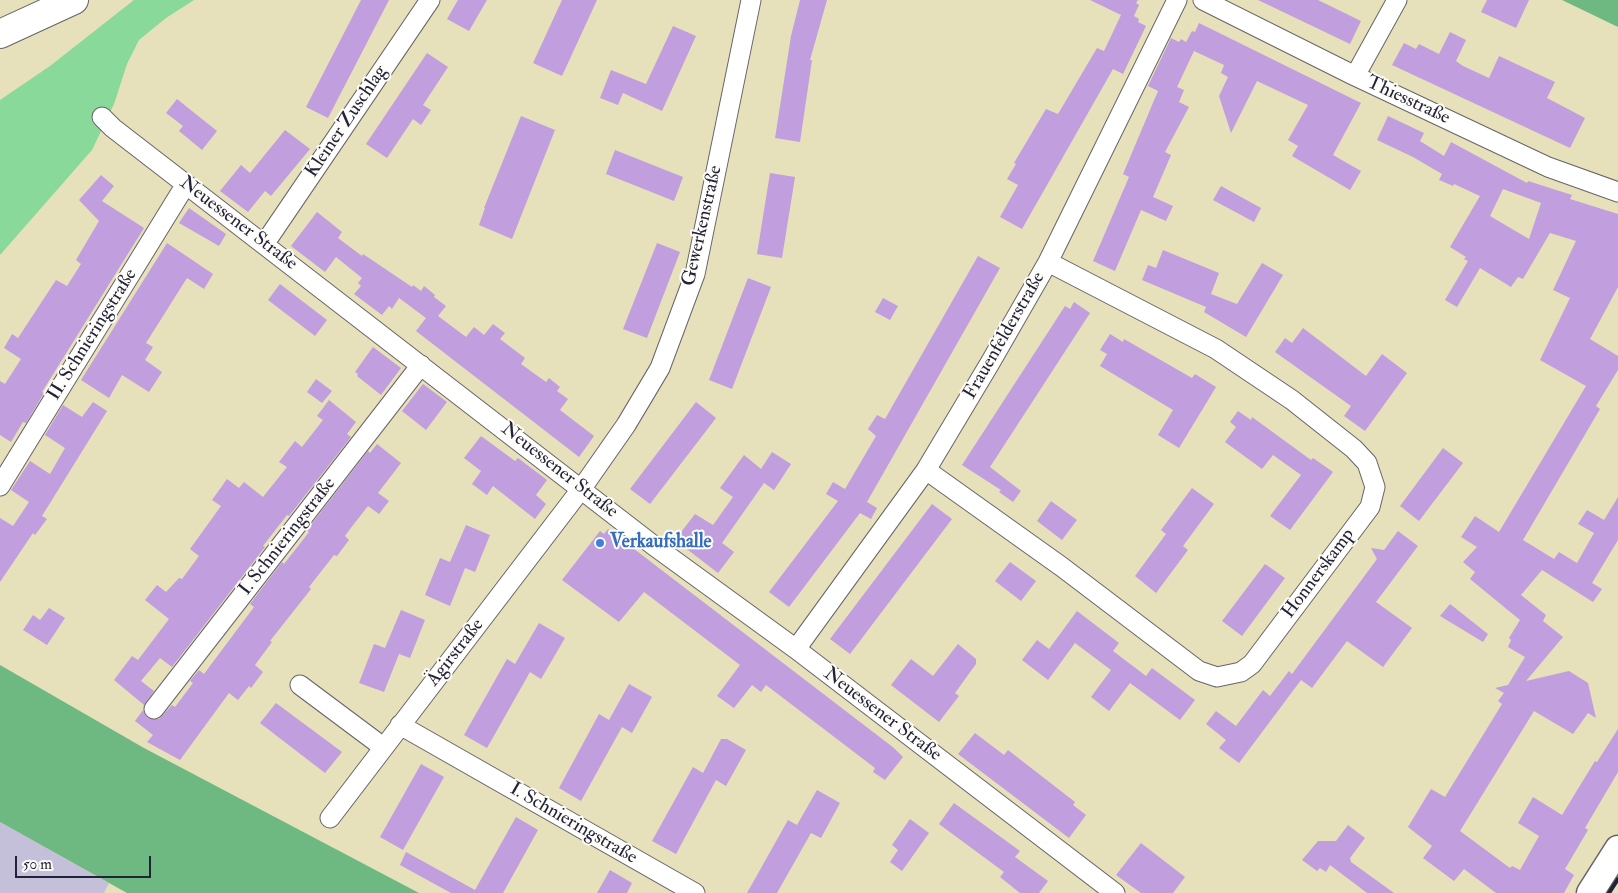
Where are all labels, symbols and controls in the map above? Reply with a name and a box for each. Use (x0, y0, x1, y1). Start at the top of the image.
street label: Kleiner Zuschlag (301, 62, 393, 182)
street label: Thiesstraße (1363, 72, 1453, 130)
street label: Gewerkenstraße (678, 164, 728, 288)
street label: Neuessener Straße (174, 172, 302, 276)
street label: II. Schnieringstraße (43, 265, 143, 405)
street label: Frauenfelderstraße (959, 268, 1051, 404)
street label: Neuessener Straße (496, 418, 622, 524)
street label: I. Schnieringstraße (235, 474, 341, 600)
street label: Honnerskamp (1278, 525, 1360, 623)
place label: Verkaufshalle (610, 532, 711, 554)
marker: Verkaufshalle (594, 537, 606, 549)
street label: Ägirstraße (423, 615, 489, 691)
street label: Neuessener Straße (818, 663, 946, 767)
street label: I. Schnieringstraße (505, 778, 641, 870)
scale bar (18, 846, 154, 878)
text: 50 m (23, 855, 52, 874)

